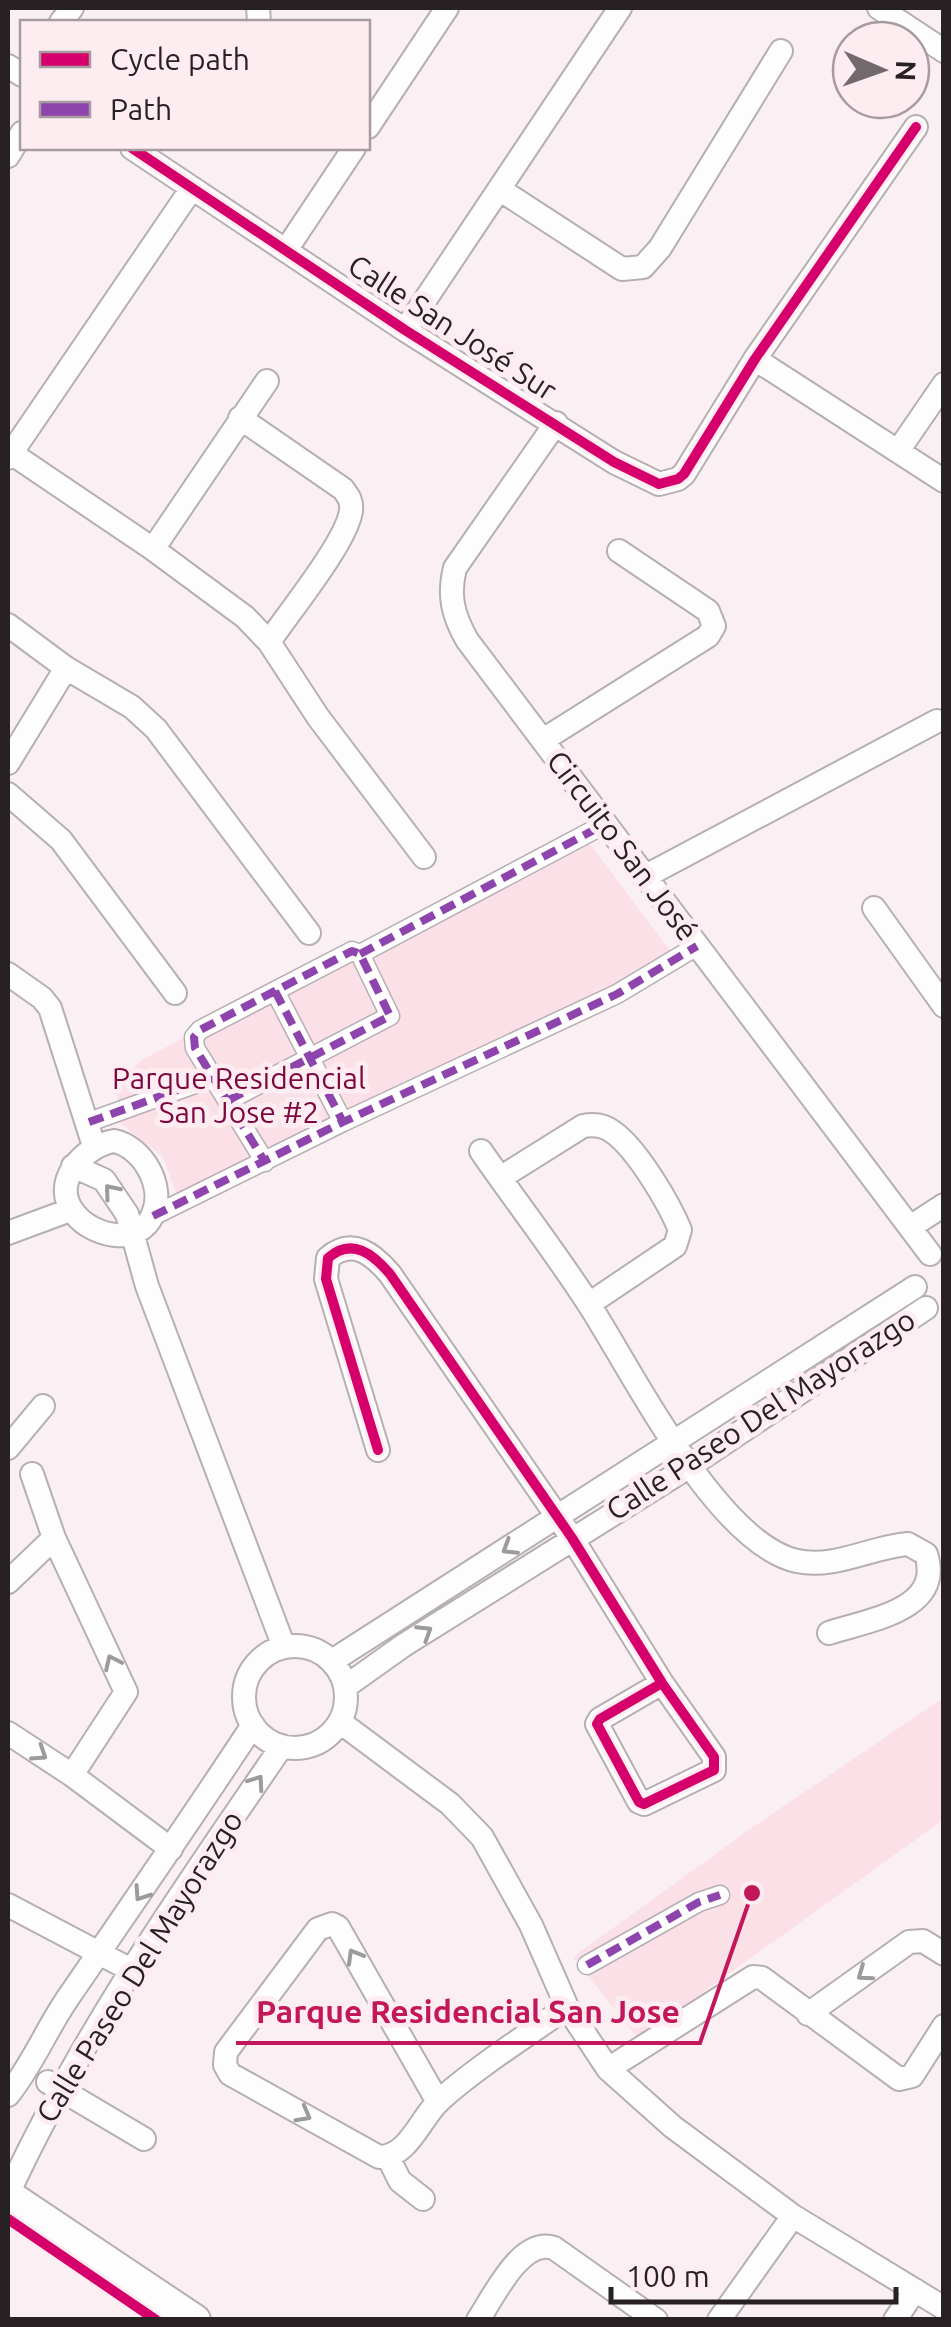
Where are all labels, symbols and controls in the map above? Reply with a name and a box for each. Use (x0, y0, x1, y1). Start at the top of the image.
legend (20, 20, 370, 150)
north arrow (831, 20, 931, 120)
text: Cycle path (110, 42, 250, 76)
text: N (891, 60, 922, 82)
text: Path (110, 92, 172, 126)
street label: Calle San José Sur (342, 247, 563, 407)
street label: Circuito San José (540, 744, 705, 947)
park label: Parque Residencial San Jose #2 (112, 1061, 366, 1129)
one-way arrow (105, 1184, 123, 1202)
street label: Calle Paseo Del Mayorazgo (600, 1302, 921, 1527)
one-way arrow (502, 1536, 520, 1555)
one-way arrow (415, 1625, 433, 1644)
one-way arrow (105, 1654, 125, 1672)
one-way arrow (29, 1742, 47, 1761)
one-way arrow (245, 1774, 263, 1793)
street label: Calle Paseo Del Mayorazgo (29, 1804, 249, 2129)
one-way arrow (134, 1883, 153, 1901)
one-way arrow (347, 1949, 367, 1967)
one-way arrow (857, 1962, 875, 1980)
callout: Parque Residencial San Jose (236, 1981, 700, 2043)
text: Parque Residencial San Jose (256, 1993, 680, 2029)
one-way arrow (294, 2103, 312, 2123)
scale bar (611, 2242, 896, 2304)
text: 100 m (626, 2259, 710, 2293)

